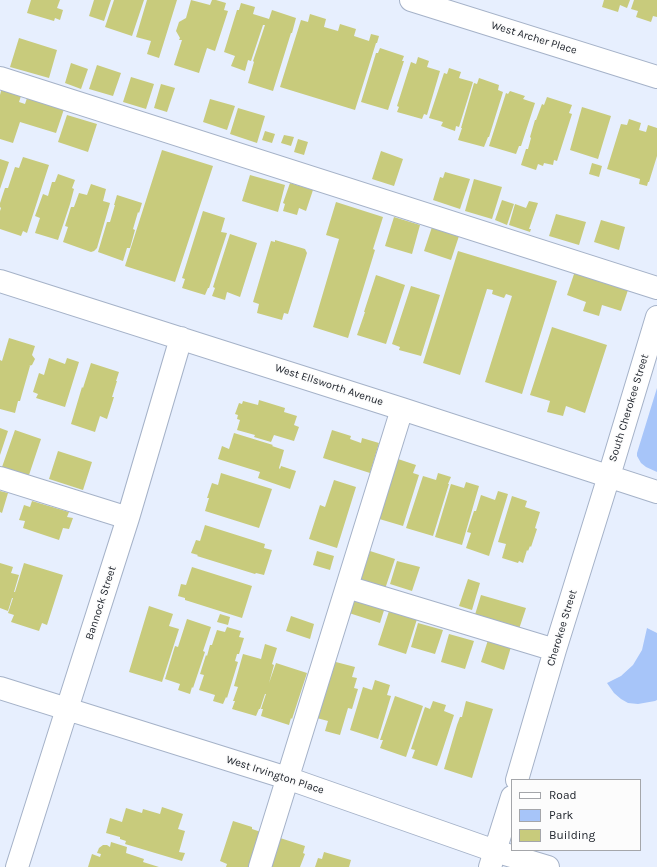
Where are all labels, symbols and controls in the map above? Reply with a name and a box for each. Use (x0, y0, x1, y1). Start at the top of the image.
street label: West Archer Place (489, 19, 579, 57)
street label: South Cherokee Street (606, 353, 652, 463)
street label: West Ellsworth Avenue (273, 361, 385, 409)
street label: Bannock Street (83, 564, 119, 642)
street label: Cherokee Street (544, 588, 580, 668)
street label: West Irvington Place (224, 753, 326, 797)
legend (511, 779, 641, 851)
text: Road (549, 788, 577, 802)
text: Park (549, 808, 573, 822)
text: Building (549, 828, 595, 842)

